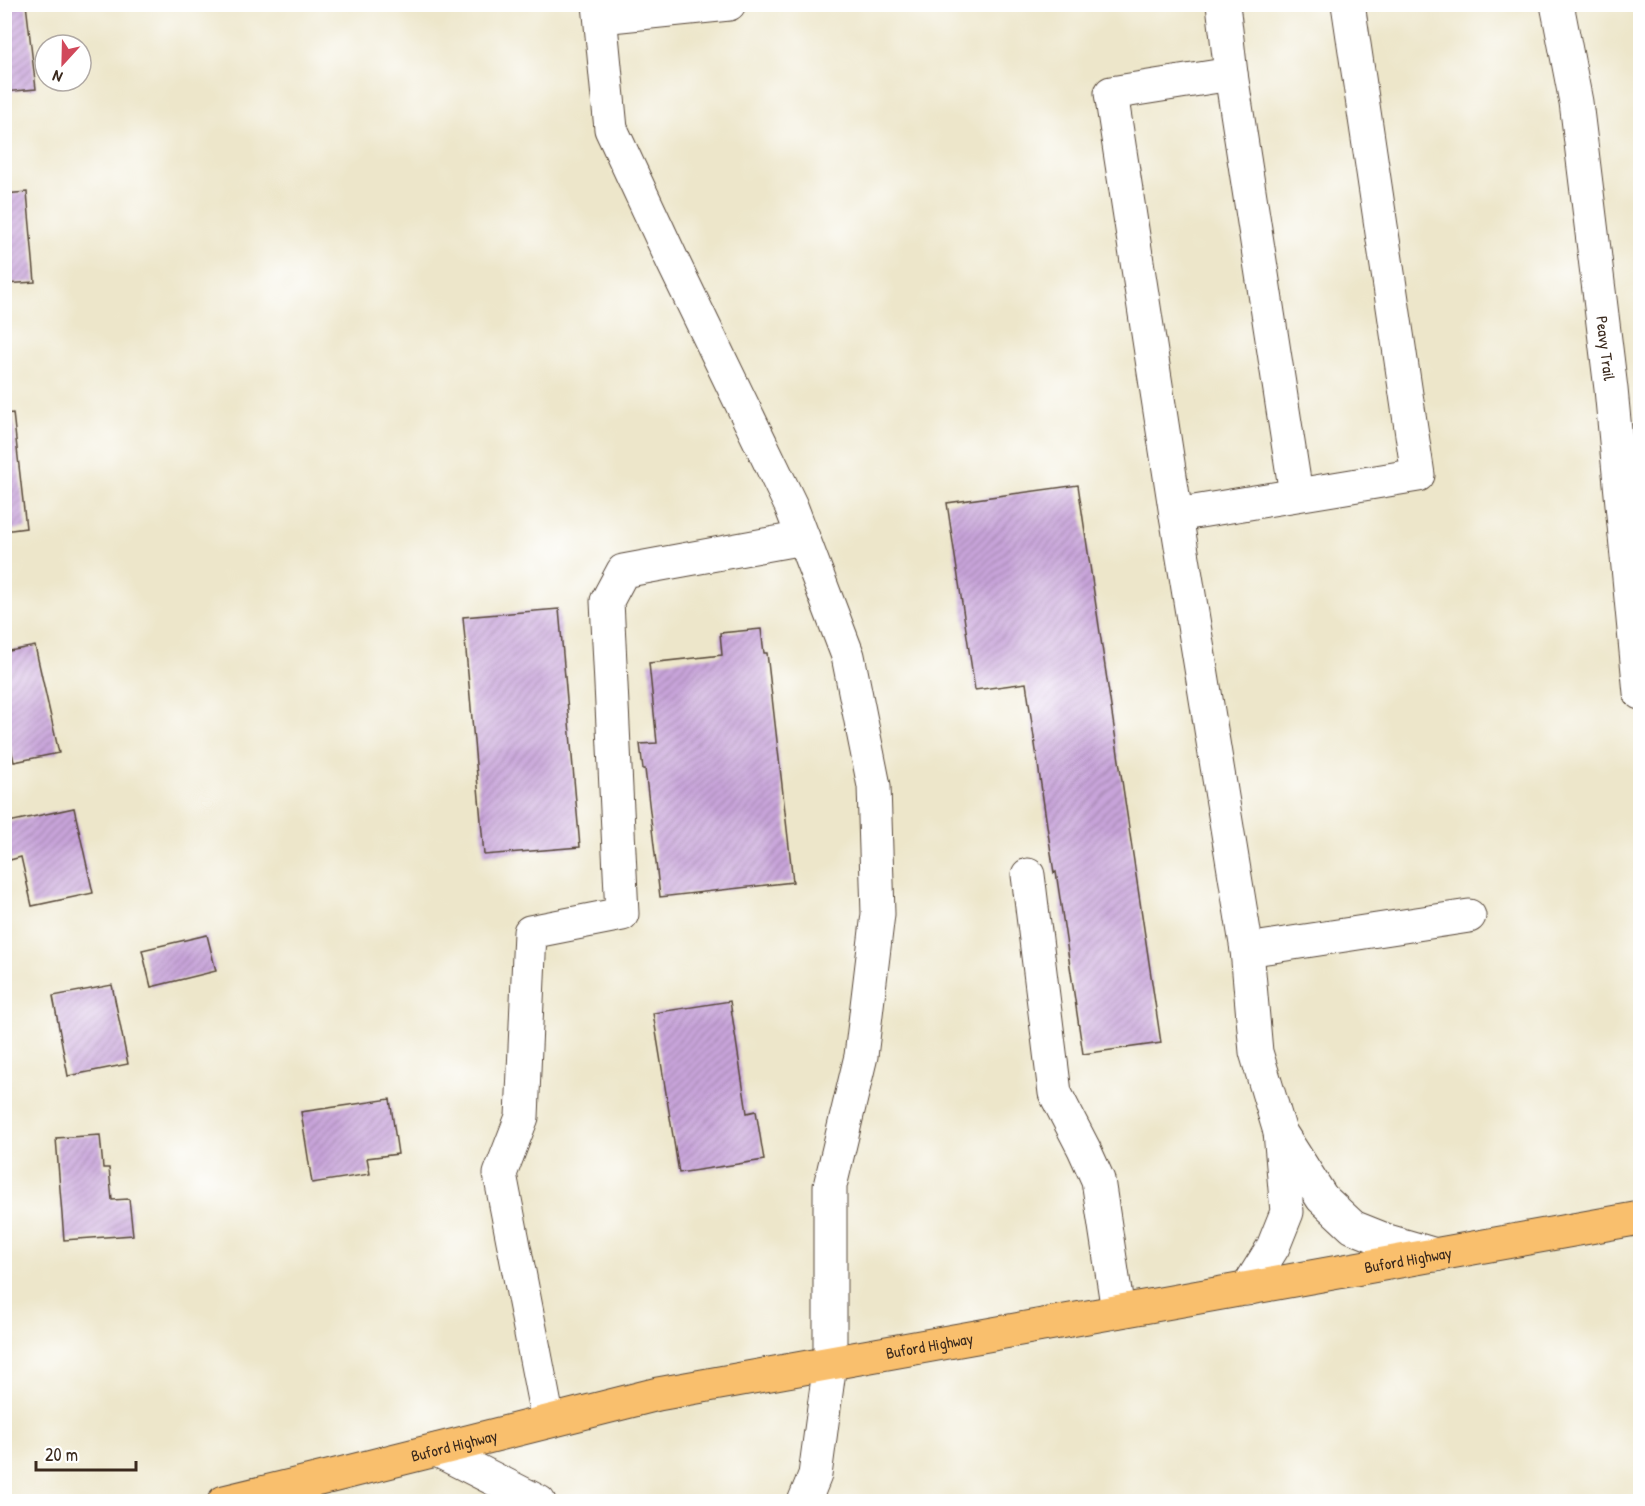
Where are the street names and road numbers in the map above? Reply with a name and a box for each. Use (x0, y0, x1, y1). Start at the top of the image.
street label: Peavy Trail (1591, 315, 1621, 383)
street label: Buford Highway (1362, 1241, 1453, 1278)
street label: Buford Highway (884, 1327, 975, 1364)
street label: Buford Highway (409, 1424, 500, 1467)

